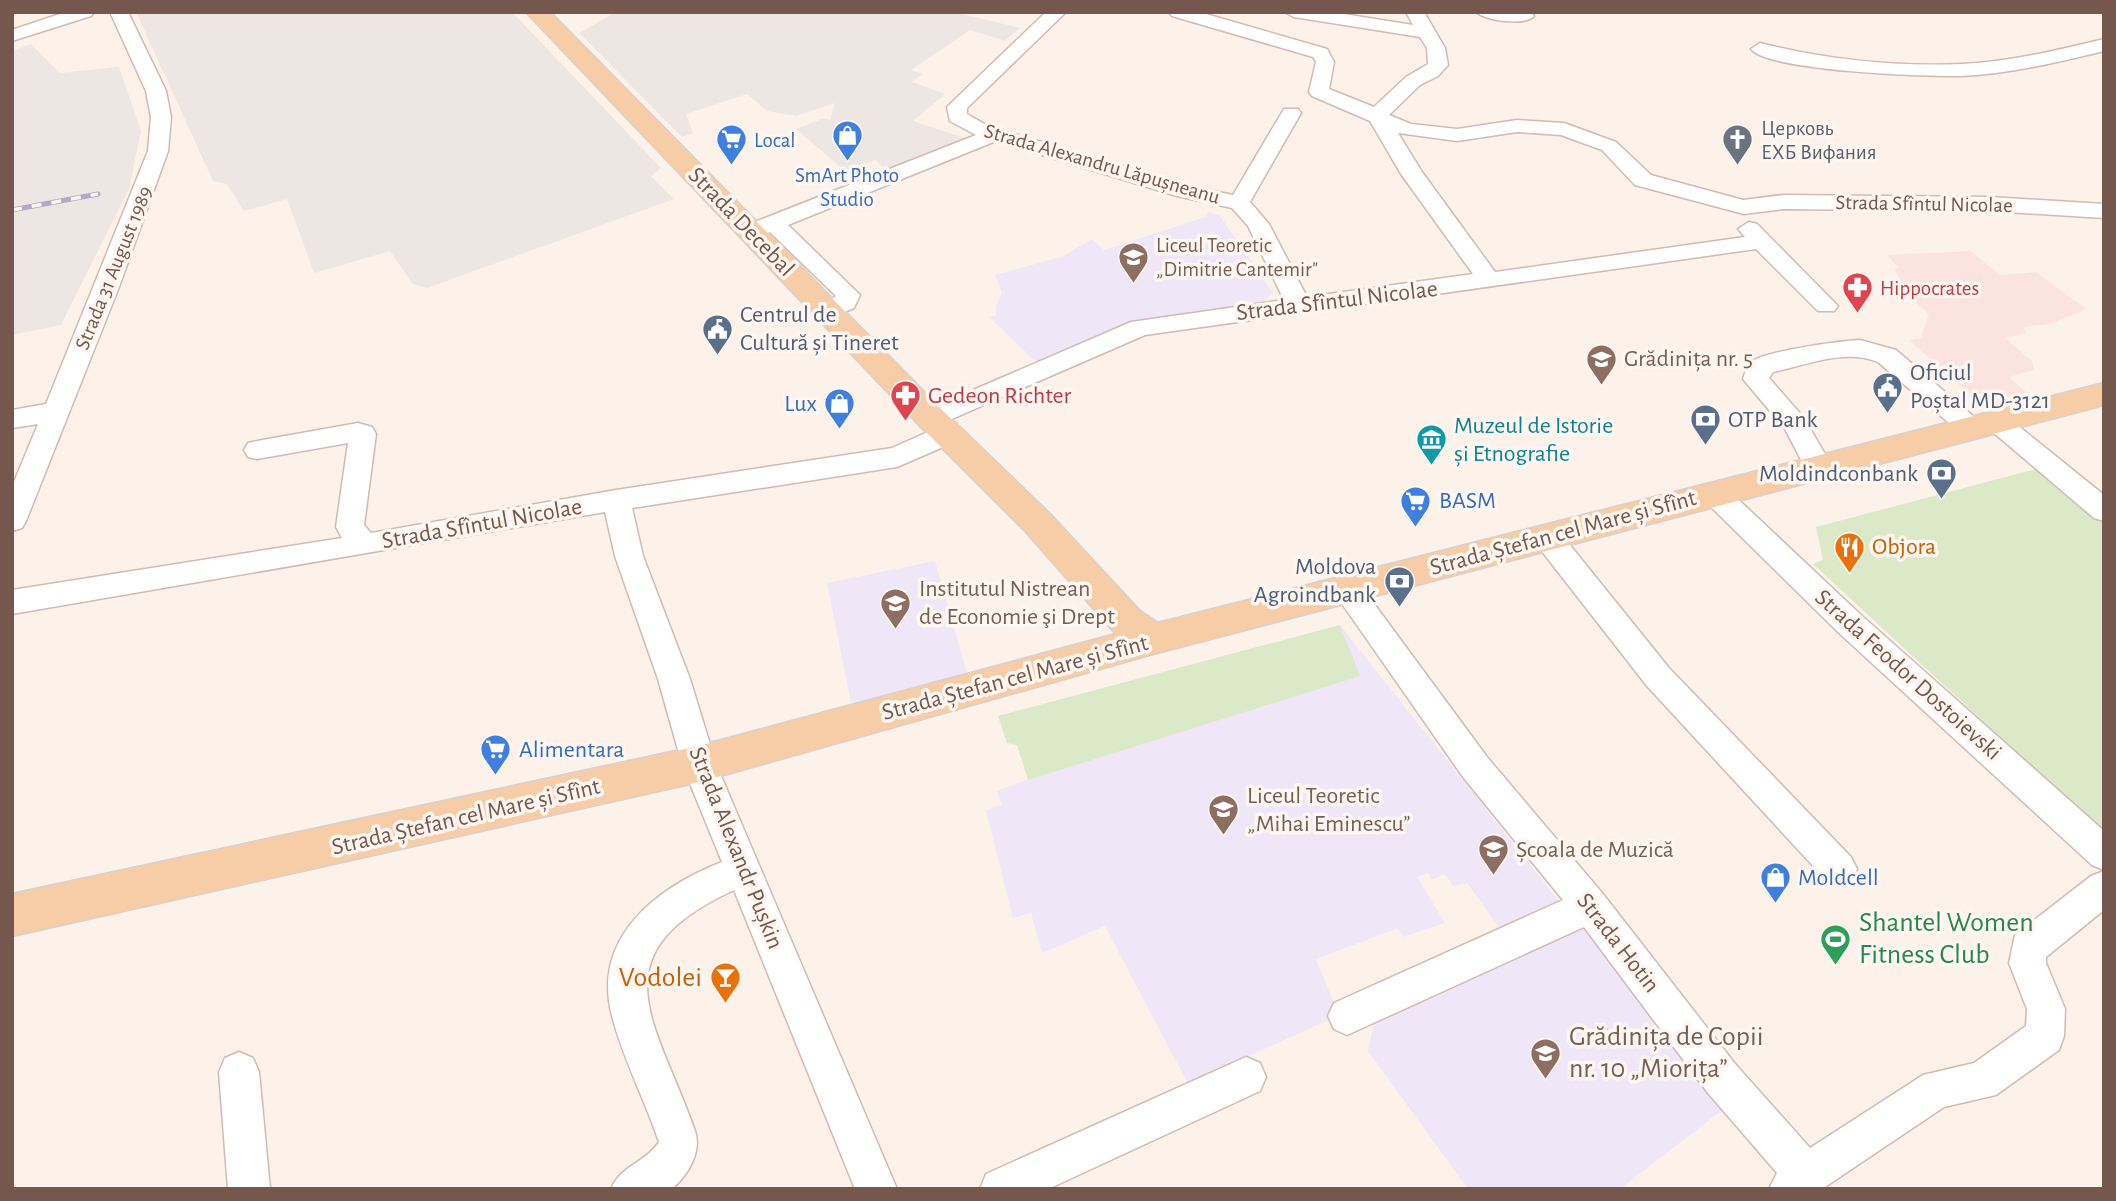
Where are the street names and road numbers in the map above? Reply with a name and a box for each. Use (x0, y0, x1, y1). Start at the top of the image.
street label: Strada Alexandru Lăpușneanu (981, 120, 1222, 210)
street label: Strada Decebal (683, 163, 799, 281)
street label: Strada 31 August 1989 (72, 183, 156, 353)
street label: Strada Sfîntul Nicolae (1835, 192, 2013, 216)
street label: Strada Sfîntul Nicolae (1235, 277, 1439, 325)
street label: Strada Ștefan cel Mare și Sfînt (1427, 486, 1699, 581)
street label: Strada Sfîntul Nicolae (380, 495, 584, 553)
street label: Strada Fеodor Dostoievski (1810, 585, 2006, 765)
street label: Strada Ștefan cel Mare și Sfînt (879, 631, 1151, 726)
street label: Strada Alexandr Pușkin (684, 744, 788, 953)
street label: Strada Ștefan cel Mare și Sfînt (330, 774, 603, 861)
street label: Strada Hotin (1572, 889, 1664, 997)

